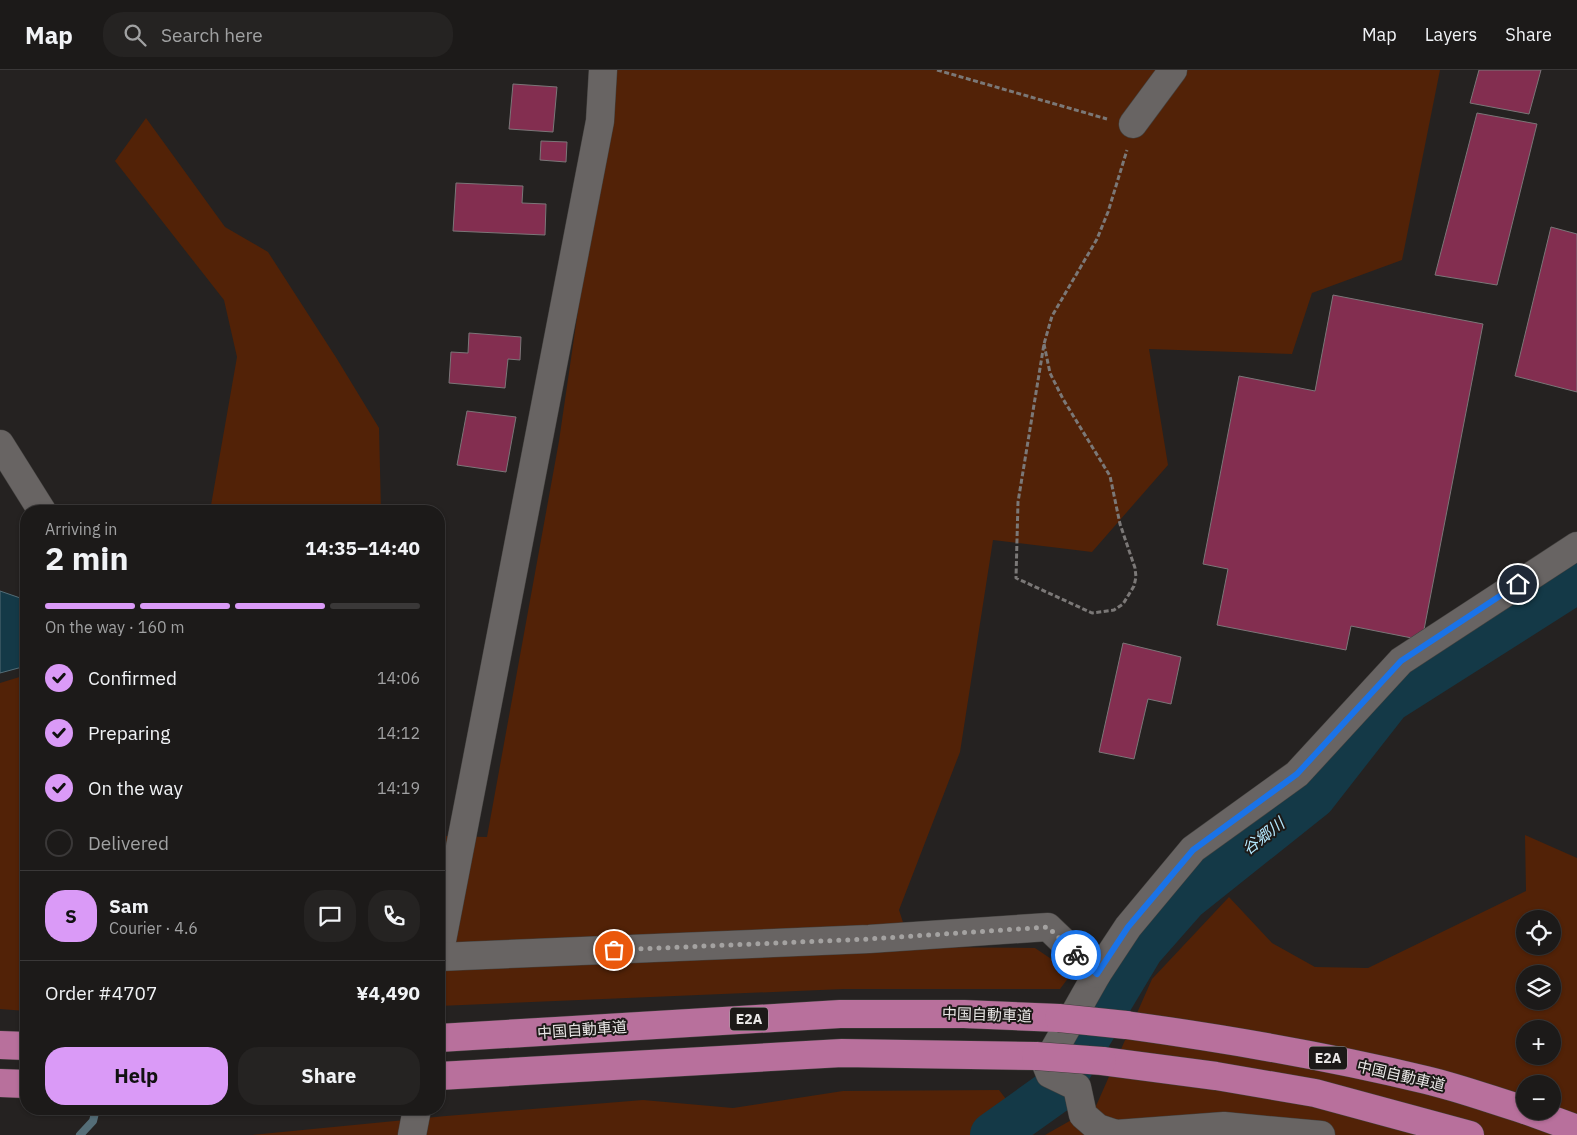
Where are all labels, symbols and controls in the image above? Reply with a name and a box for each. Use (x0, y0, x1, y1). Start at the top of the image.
search box (103, 12, 453, 57)
text: Map (25, 19, 73, 51)
icon: search (121, 21, 149, 49)
text: Search here (161, 23, 263, 47)
text: Map (1362, 23, 1397, 46)
text: Layers (1425, 23, 1477, 46)
text: Share (1505, 23, 1552, 46)
text: Arriving in (45, 519, 117, 539)
text: 14:35–14:40 (305, 536, 420, 560)
text: 2 min (45, 537, 129, 579)
pin (1497, 563, 1539, 605)
icon: home (1504, 570, 1532, 598)
text: On the way · 160 m (45, 617, 184, 637)
icon: check (45, 664, 73, 692)
text: Confirmed (88, 666, 177, 690)
text: 14:06 (377, 668, 420, 688)
icon: check (45, 719, 73, 747)
text: Preparing (88, 721, 170, 745)
text: 14:12 (377, 723, 420, 743)
icon: check (45, 774, 73, 802)
text: On the way (88, 776, 183, 800)
text: 14:19 (377, 778, 420, 798)
water label: 谷郷川 (1238, 812, 1290, 859)
text: Delivered (88, 831, 169, 855)
button: chat (304, 890, 356, 942)
button: phone (368, 890, 420, 942)
text: Sam (109, 894, 149, 918)
text: S (65, 904, 77, 928)
map controls (1516, 910, 1561, 1120)
button: locate (1516, 910, 1561, 955)
text: Courier · 4.6 (109, 918, 198, 938)
pin (593, 929, 635, 971)
courier (1051, 930, 1101, 980)
icon: bag (600, 936, 628, 964)
icon: bike (1062, 941, 1090, 969)
button: layers (1516, 965, 1561, 1010)
text: Order #4707 (45, 981, 157, 1005)
text: ¥4,490 (356, 981, 420, 1005)
street label: 中国自動車道 (942, 1003, 1032, 1026)
road number: E2A (730, 1008, 768, 1031)
street label: 中国自動車道 (536, 1017, 628, 1042)
button: + (1516, 1020, 1561, 1065)
road number: E2A (1309, 1046, 1347, 1070)
button: Help (45, 1047, 228, 1105)
button: Share (238, 1047, 420, 1105)
street label: 中国自動車道 (1355, 1056, 1447, 1095)
button: − (1516, 1075, 1561, 1120)

